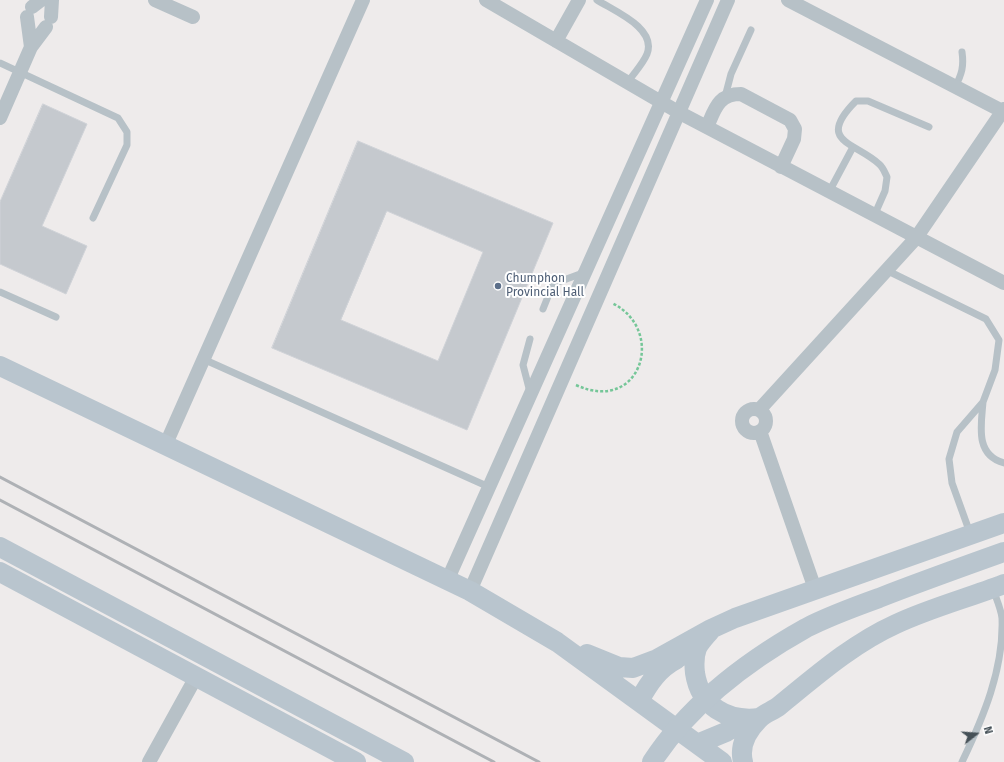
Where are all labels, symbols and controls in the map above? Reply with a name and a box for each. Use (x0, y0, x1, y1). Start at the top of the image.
place label: Chumphon Provincial Hall (506, 272, 584, 300)
marker: Chumphon Provincial Hall (493, 281, 503, 291)
north arrow (956, 714, 996, 754)
text: N (981, 725, 995, 736)

